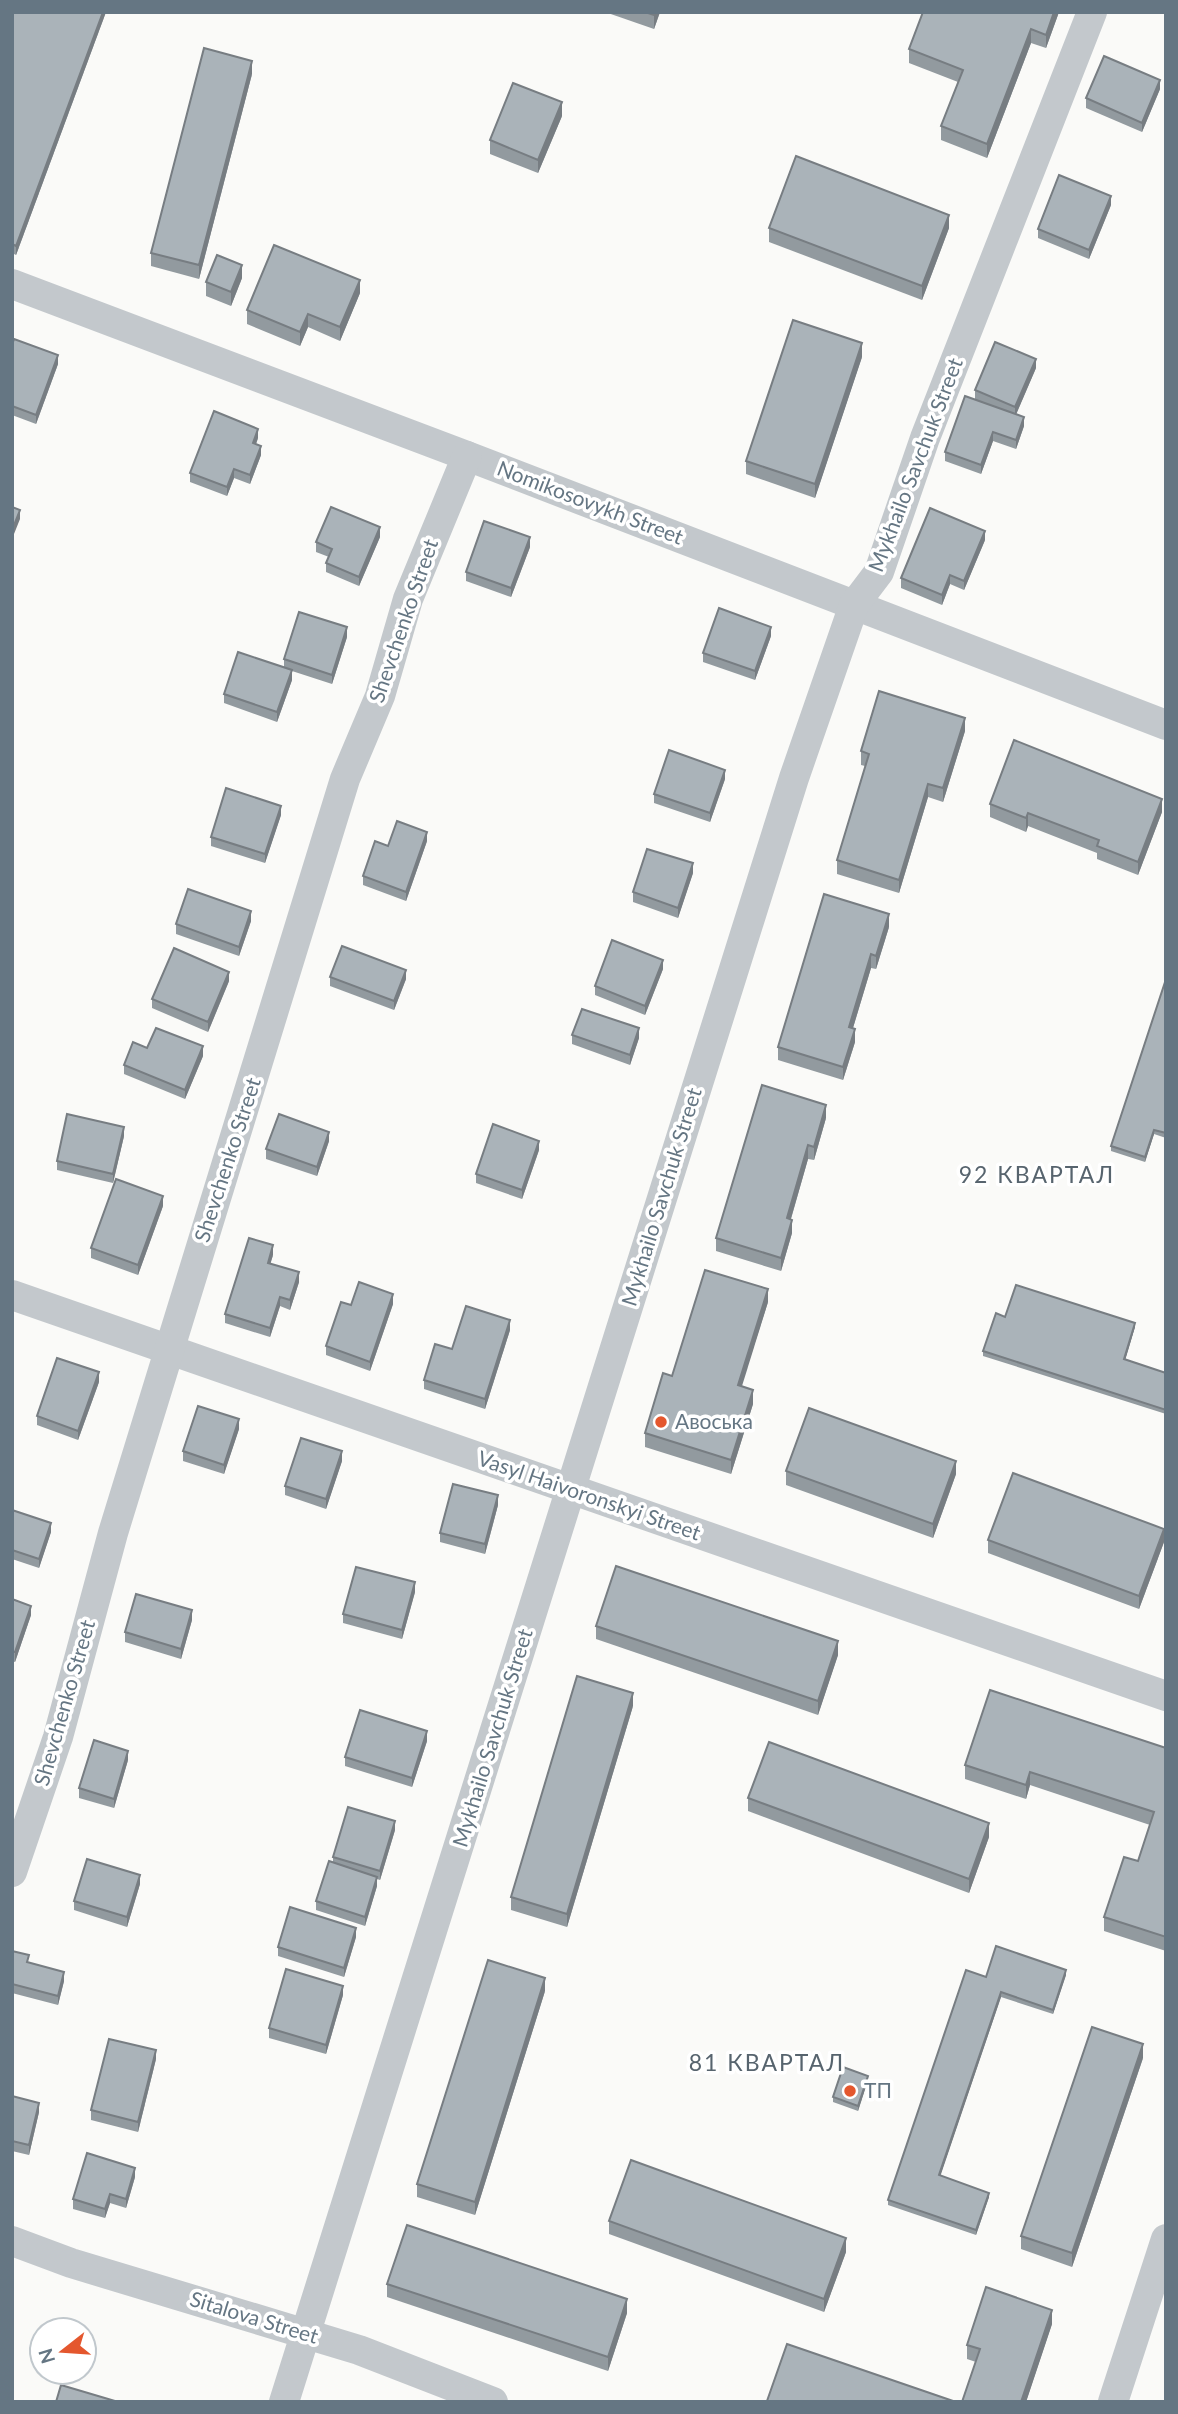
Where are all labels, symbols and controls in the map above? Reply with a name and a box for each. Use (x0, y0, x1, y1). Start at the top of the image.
street label: Mykhailo Savchuk Street (862, 354, 967, 575)
street label: Nomikosovykh Street (494, 455, 688, 549)
street label: Shevchenko Street (363, 535, 442, 706)
street label: Shevchenko Street (188, 1074, 265, 1245)
street label: Mykhailo Savchuk Street (615, 1084, 706, 1309)
district label: 92 КВАРТАЛ (959, 1160, 1115, 1188)
place label: Авоська (675, 1408, 753, 1433)
marker: Авоська (653, 1414, 669, 1430)
street label: Vasyl Haivoronskyi Street (475, 1445, 705, 1545)
street label: Shevchenko Street (28, 1616, 99, 1788)
street label: Mykhailo Savchuk Street (446, 1625, 537, 1850)
district label: 81 КВАРТАЛ (689, 2048, 845, 2076)
place label: ТП (864, 2077, 892, 2102)
marker: ТП (842, 2083, 858, 2099)
street label: Sitalova Street (187, 2285, 322, 2348)
north arrow (28, 2316, 98, 2386)
text: N (33, 2346, 59, 2366)

